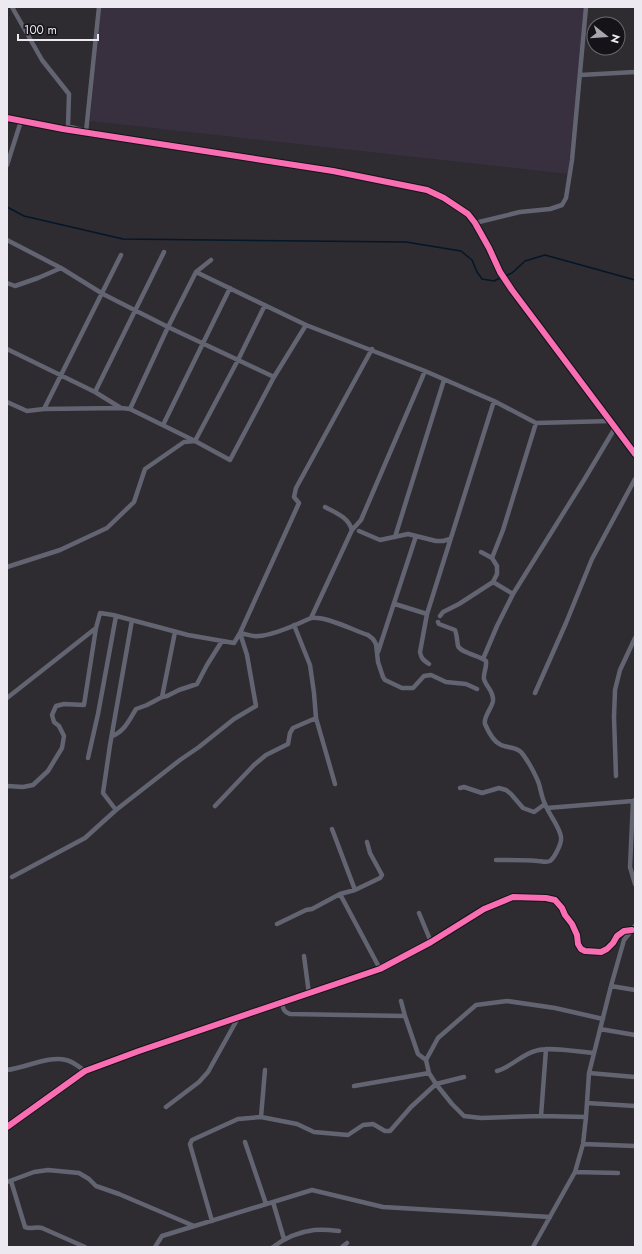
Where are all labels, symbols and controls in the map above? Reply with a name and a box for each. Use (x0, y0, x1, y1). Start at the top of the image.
scale bar (18, 16, 98, 42)
north arrow (586, 16, 626, 56)
text: 100 m (24, 21, 57, 39)
text: N (607, 32, 624, 45)

